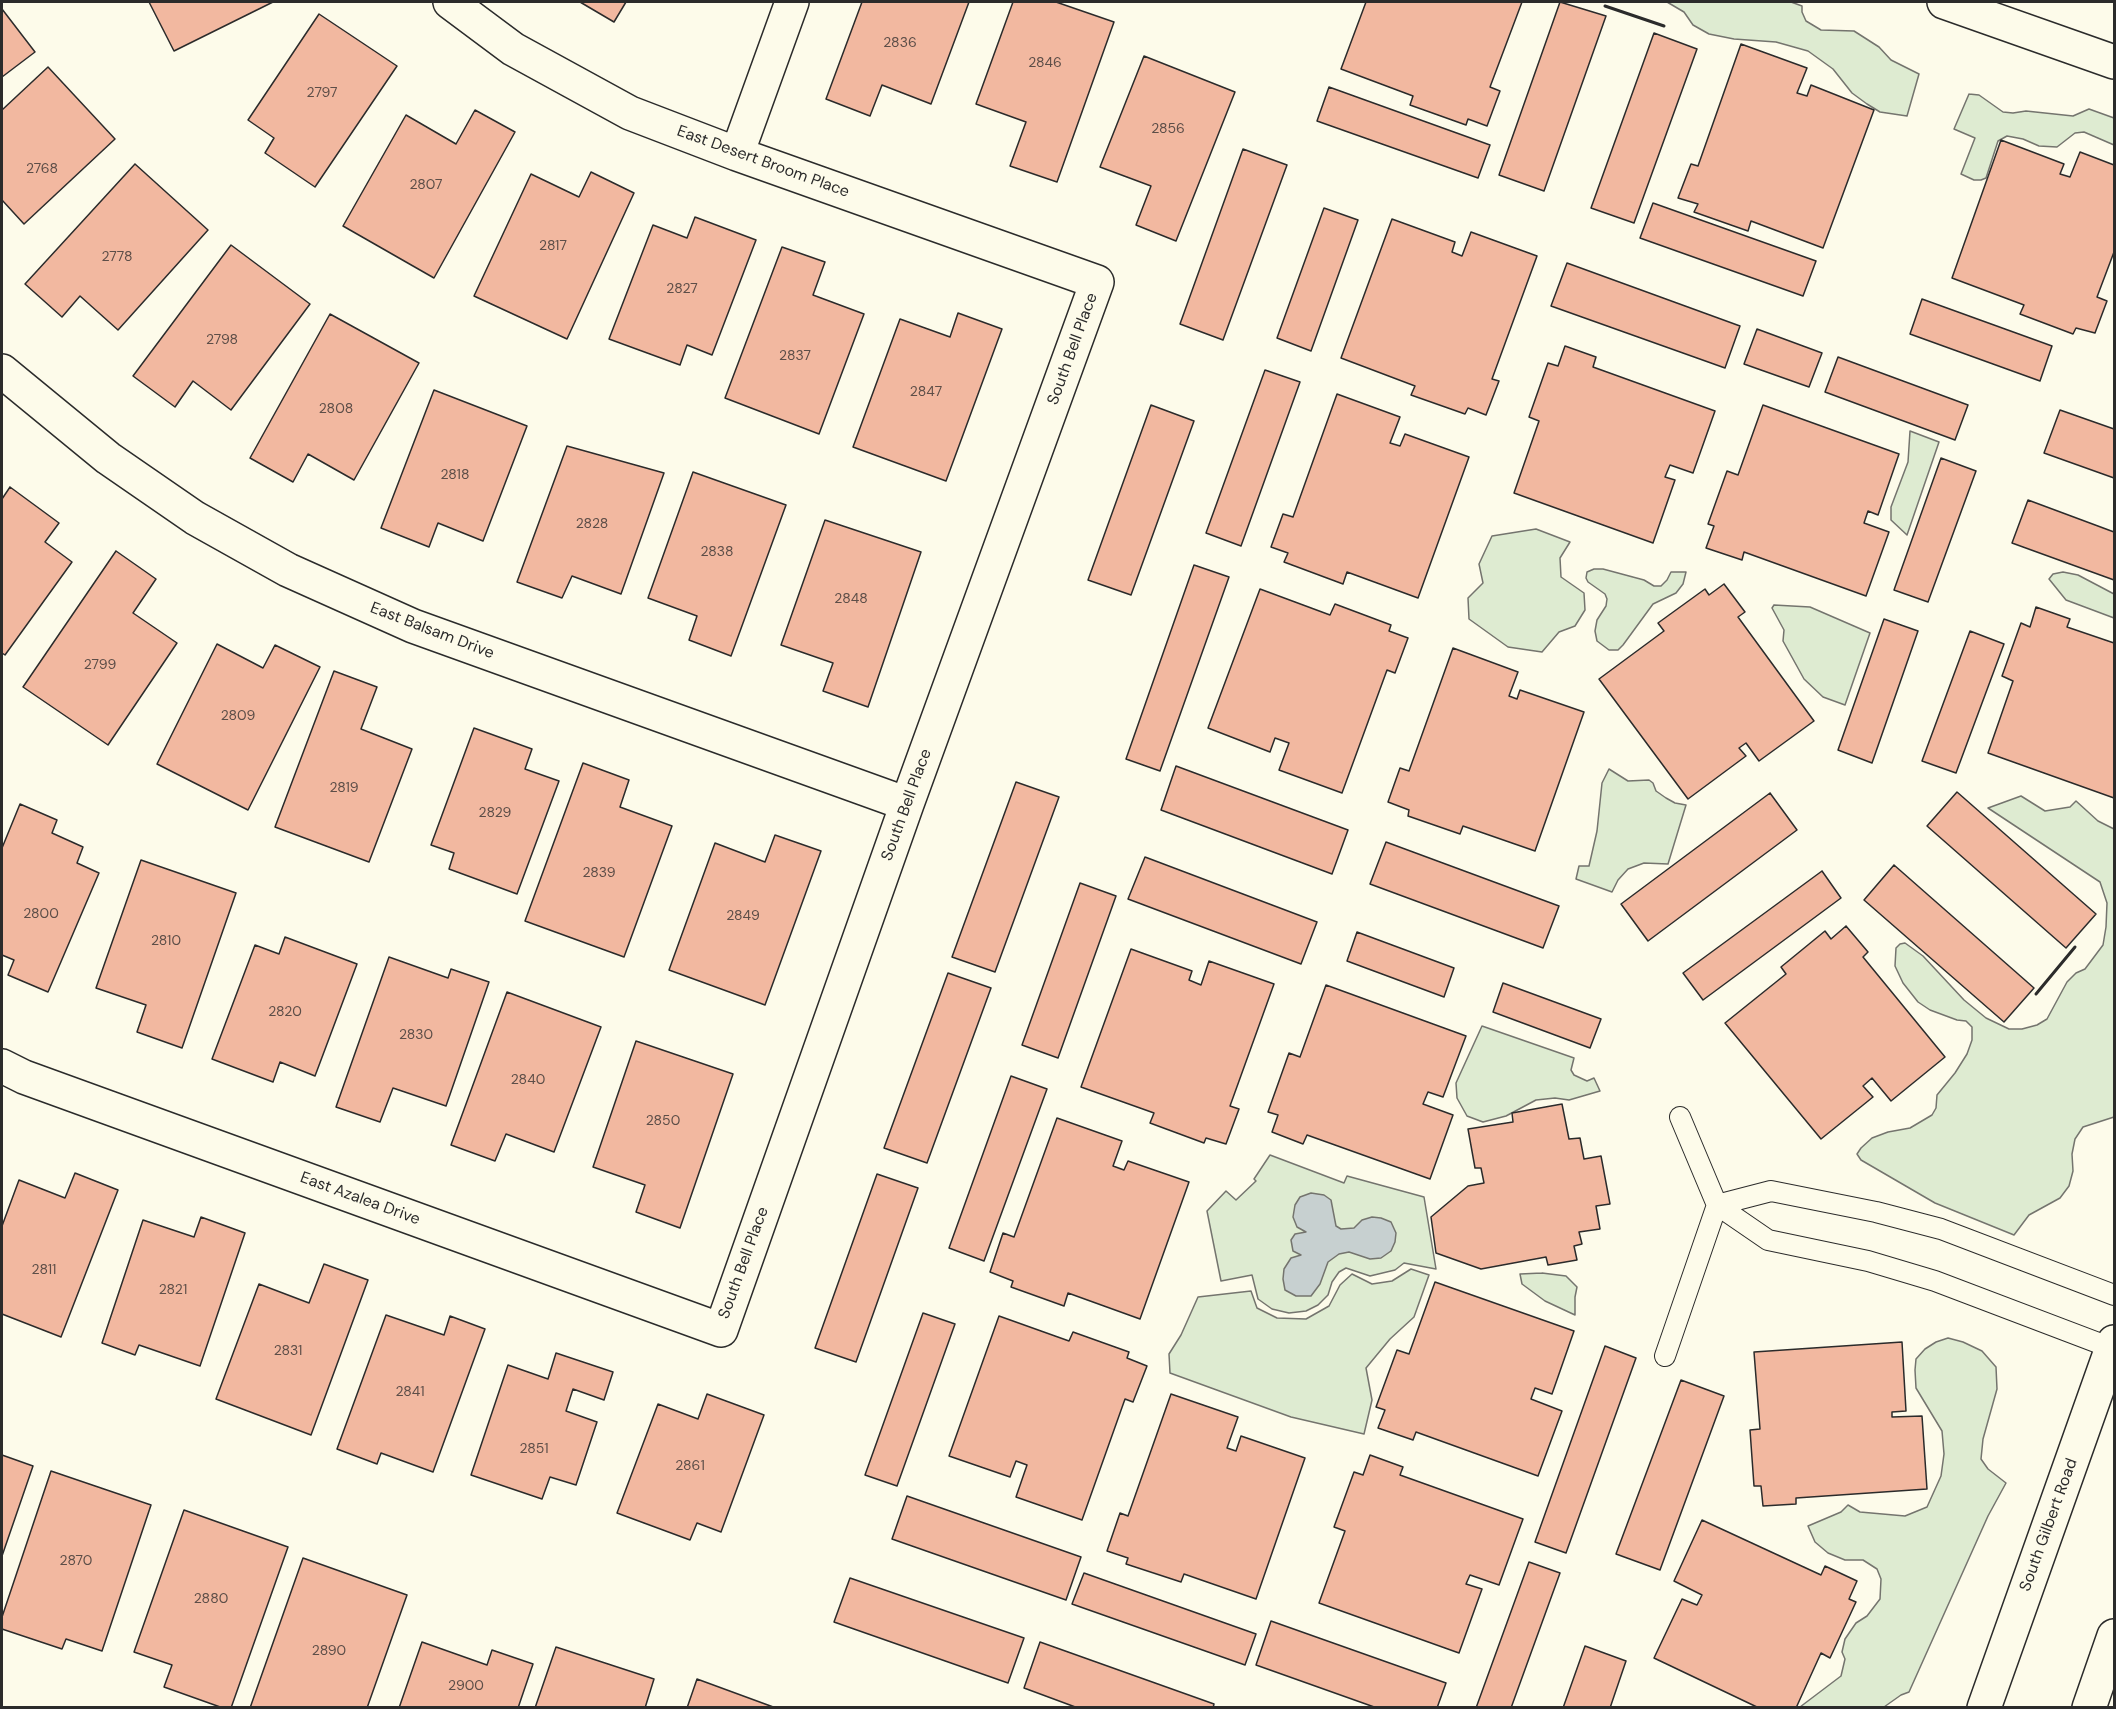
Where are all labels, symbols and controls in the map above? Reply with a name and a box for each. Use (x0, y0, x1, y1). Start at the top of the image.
house number: 2836 (883, 35, 917, 51)
house number: 2846 (1028, 55, 1062, 71)
house number: 2797 (307, 85, 337, 101)
house number: 2856 (1151, 121, 1185, 137)
street label: East Desert Broom Place (674, 122, 852, 202)
house number: 2768 (26, 161, 58, 177)
house number: 2807 (409, 177, 443, 193)
house number: 2817 (539, 238, 567, 254)
house number: 2778 (101, 249, 133, 265)
house number: 2827 (666, 281, 698, 297)
street label: South Bell Place (1044, 290, 1102, 408)
house number: 2798 (206, 332, 238, 348)
house number: 2837 (779, 348, 811, 364)
house number: 2847 (910, 384, 942, 400)
house number: 2808 (319, 401, 353, 417)
house number: 2818 (441, 467, 469, 483)
house number: 2828 (576, 516, 608, 532)
house number: 2838 (700, 544, 734, 560)
house number: 2848 (834, 591, 868, 607)
street label: East Balsam Drive (367, 599, 497, 663)
house number: 2799 (84, 657, 116, 673)
house number: 2809 (221, 708, 255, 724)
street label: South Bell Place (878, 746, 936, 864)
house number: 2819 (329, 780, 359, 796)
house number: 2829 (479, 805, 511, 821)
house number: 2839 (583, 865, 615, 881)
house number: 2800 (23, 906, 59, 922)
house number: 2849 (726, 908, 760, 924)
house number: 2810 (151, 933, 181, 949)
house number: 2820 (268, 1004, 302, 1020)
house number: 2830 (399, 1027, 433, 1043)
house number: 2840 (511, 1072, 545, 1088)
house number: 2850 (646, 1113, 680, 1129)
street label: East Azalea Drive (297, 1168, 423, 1230)
street label: South Bell Place (715, 1204, 773, 1322)
house number: 2811 (32, 1262, 56, 1278)
house number: 2821 (159, 1282, 187, 1298)
house number: 2831 (274, 1343, 302, 1359)
house number: 2841 (395, 1384, 425, 1400)
house number: 2851 (519, 1441, 549, 1457)
street label: South Gilbert Road (2016, 1456, 2082, 1594)
house number: 2861 (675, 1458, 705, 1474)
house number: 2870 (60, 1553, 92, 1569)
house number: 2880 (194, 1591, 228, 1607)
house number: 2890 (312, 1643, 346, 1659)
house number: 2900 (448, 1678, 484, 1694)

